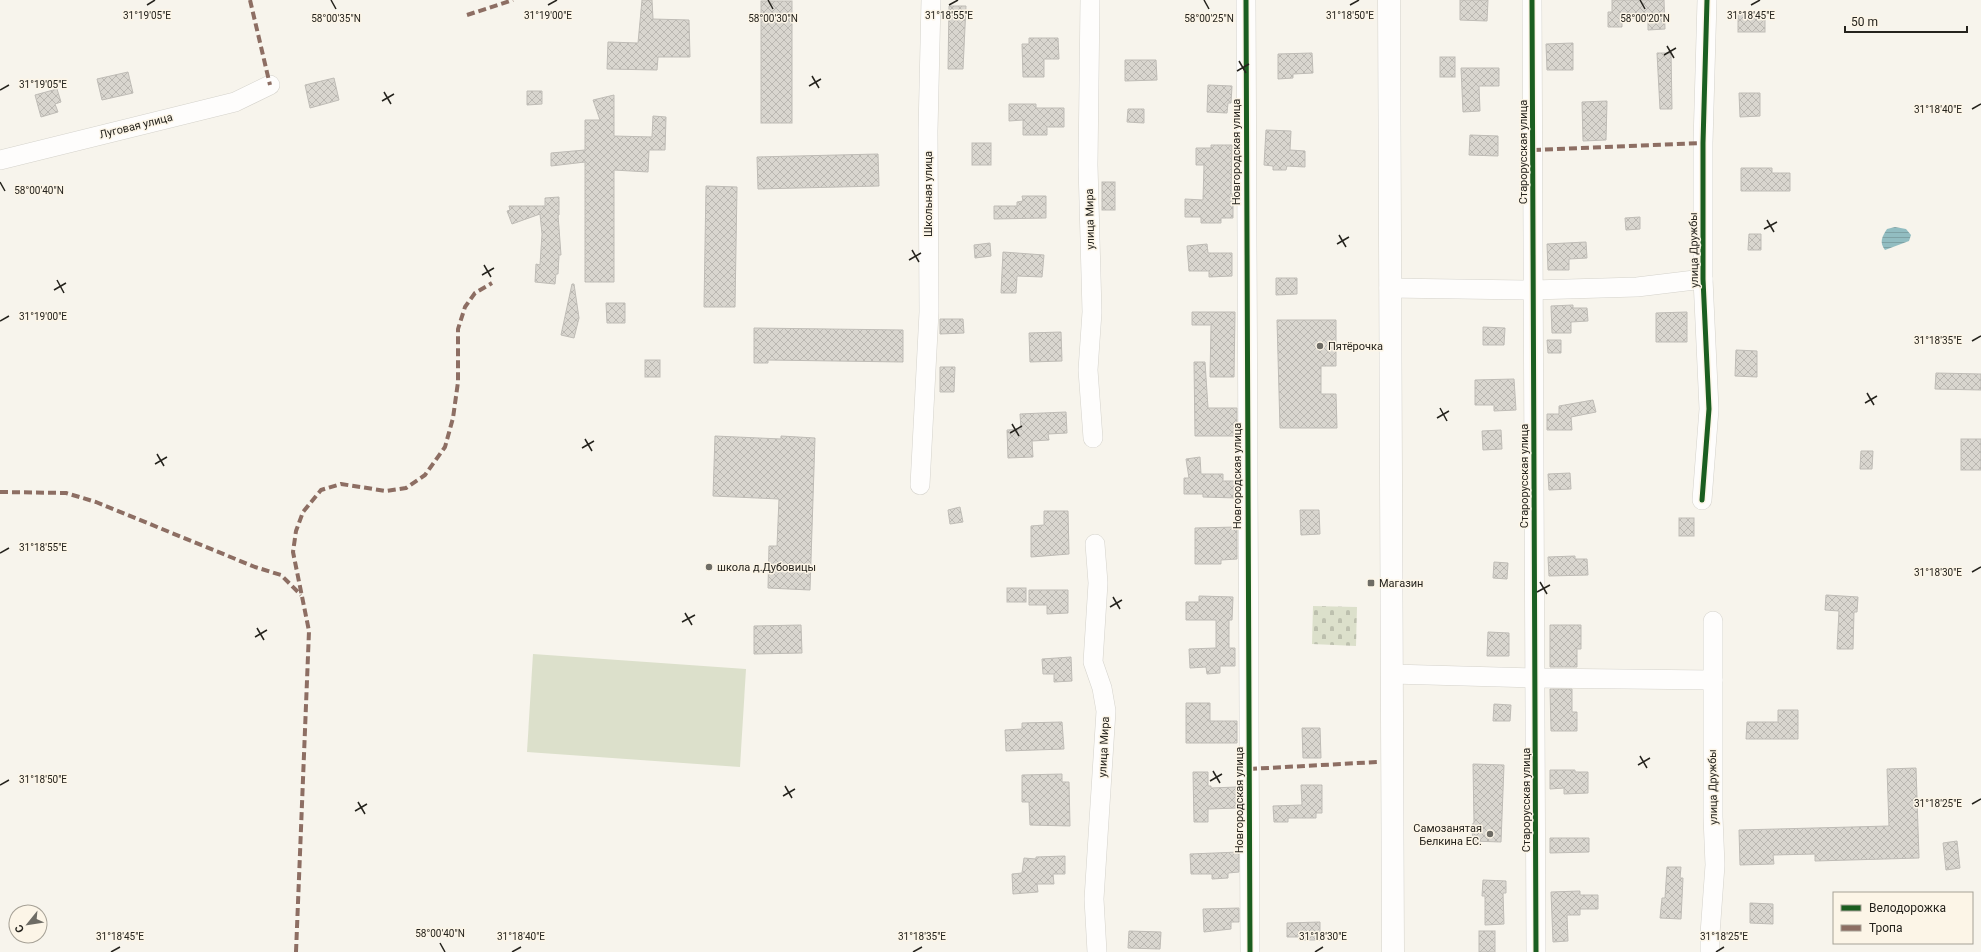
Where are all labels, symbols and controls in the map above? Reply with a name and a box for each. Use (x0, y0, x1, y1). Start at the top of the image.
scale bar (1845, 8, 1967, 34)
text: 31°19'05"E (123, 10, 171, 21)
text: 31°19'00"E (524, 10, 572, 21)
text: 31°18'55"E (925, 10, 973, 21)
text: 31°18'50"E (1326, 10, 1374, 21)
text: 31°18'45"E (1727, 10, 1775, 21)
text: 58°00'35"N (311, 13, 361, 24)
text: 58°00'30"N (748, 13, 798, 24)
text: 58°00'25"N (1184, 13, 1234, 24)
text: 58°00'20"N (1620, 13, 1670, 24)
text: 50 m (1851, 15, 1878, 29)
text: 31°19'05"E (19, 79, 67, 90)
street label: Новгородская улица (1230, 99, 1243, 205)
street label: Старорусская улица (1517, 100, 1530, 204)
text: 31°18'40"E (1914, 104, 1962, 115)
street label: Луговая улица (98, 111, 174, 141)
street label: Школьная улица (922, 151, 935, 237)
text: 58°00'40"N (14, 185, 64, 196)
street label: улица Мира (1083, 188, 1097, 250)
street label: улица Дружбы (1687, 212, 1701, 288)
text: 31°19'00"E (19, 311, 67, 322)
text: 31°18'35"E (1914, 335, 1962, 346)
place label: Пятёрочка (1328, 340, 1383, 353)
marker: Пятёрочка (1315, 341, 1325, 351)
street label: Новгородская улица (1231, 423, 1244, 529)
street label: Старорусская улица (1518, 424, 1531, 528)
text: 31°18'55"E (19, 542, 67, 553)
place label: школа д.Дубовицы (717, 561, 816, 574)
marker: школа д.Дубовицы (704, 562, 714, 572)
text: 31°18'30"E (1914, 567, 1962, 578)
place label: Магазин (1379, 577, 1423, 590)
marker: Магазин (1366, 578, 1376, 588)
street label: улица Мира (1096, 716, 1112, 778)
street label: Новгородская улица (1233, 747, 1246, 853)
street label: Старорусская улица (1520, 748, 1533, 852)
street label: улица Дружбы (1706, 749, 1720, 825)
text: 31°18'50"E (19, 774, 67, 785)
text: 31°18'25"E (1914, 798, 1962, 809)
place label: Самозанятая Белкина ЕС. (1413, 822, 1482, 848)
marker: Самозанятая Белкина ЕС. (1485, 829, 1495, 839)
legend (1833, 892, 1973, 944)
text: Велодорожка (1869, 901, 1946, 915)
north arrow (8, 904, 48, 944)
text: Тропа (1869, 921, 1903, 935)
text: С (12, 922, 27, 935)
text: 58°00'40"N (415, 928, 465, 939)
text: 31°18'45"E (96, 931, 144, 942)
text: 31°18'40"E (497, 931, 545, 942)
text: 31°18'35"E (898, 931, 946, 942)
text: 31°18'30"E (1299, 931, 1347, 942)
text: 31°18'25"E (1700, 931, 1748, 942)

